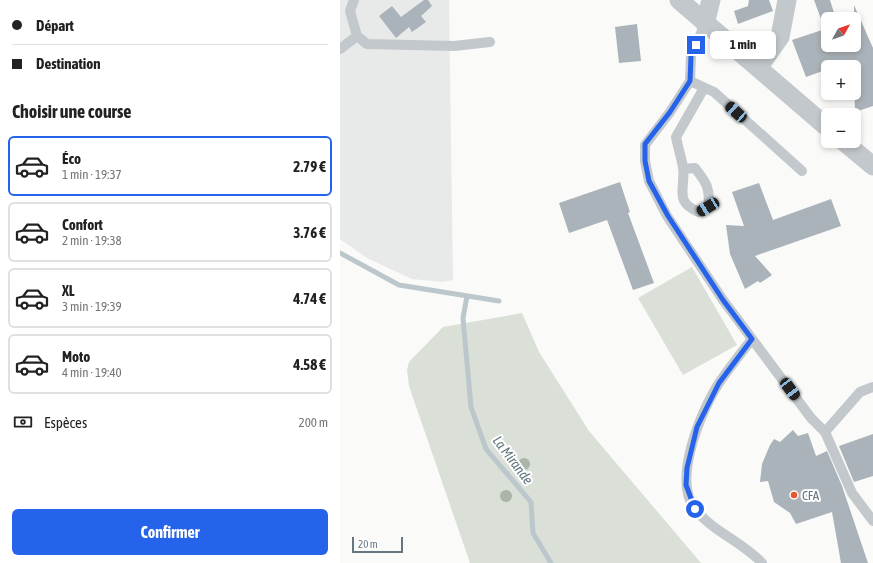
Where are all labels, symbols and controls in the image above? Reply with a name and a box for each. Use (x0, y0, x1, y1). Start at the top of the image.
north arrow (821, 12, 861, 52)
map controls (821, 12, 861, 148)
text: Départ (36, 17, 74, 34)
callout: 1 min (710, 31, 776, 59)
route end (687, 36, 705, 54)
text: 1 min (730, 37, 756, 52)
text: Destination (36, 55, 101, 72)
button: + (821, 60, 861, 100)
car (723, 100, 749, 124)
text: Choisir une course (12, 101, 131, 122)
button: − (821, 108, 861, 148)
icon: car (14, 148, 50, 184)
text: Éco (62, 150, 81, 167)
text: 2.79 € (293, 158, 326, 175)
text: 1 min · 19:37 (62, 167, 122, 182)
car (695, 196, 721, 218)
icon: car (14, 214, 50, 250)
text: Confort (62, 216, 103, 233)
text: 3.76 € (293, 224, 326, 241)
text: 2 min · 19:38 (62, 233, 122, 248)
icon: car (14, 280, 50, 316)
text: XL (62, 282, 75, 299)
text: 4.74 € (293, 290, 326, 307)
text: 3 min · 19:39 (62, 299, 122, 314)
icon: car (14, 346, 50, 382)
text: Moto (62, 348, 90, 365)
text: 4.58 € (293, 356, 326, 373)
text: 4 min · 19:40 (62, 365, 122, 380)
car (778, 376, 802, 402)
icon: cash (12, 411, 34, 433)
text: Espèces (44, 414, 87, 431)
text: 200 m (299, 415, 328, 430)
water label: La Mirande (490, 433, 536, 487)
place label: CFA (802, 488, 820, 503)
marker: CFA (789, 490, 799, 500)
route start (686, 500, 704, 518)
button: Confirmer (12, 509, 328, 555)
scale bar (352, 535, 403, 554)
text: 20 m (358, 538, 378, 550)

